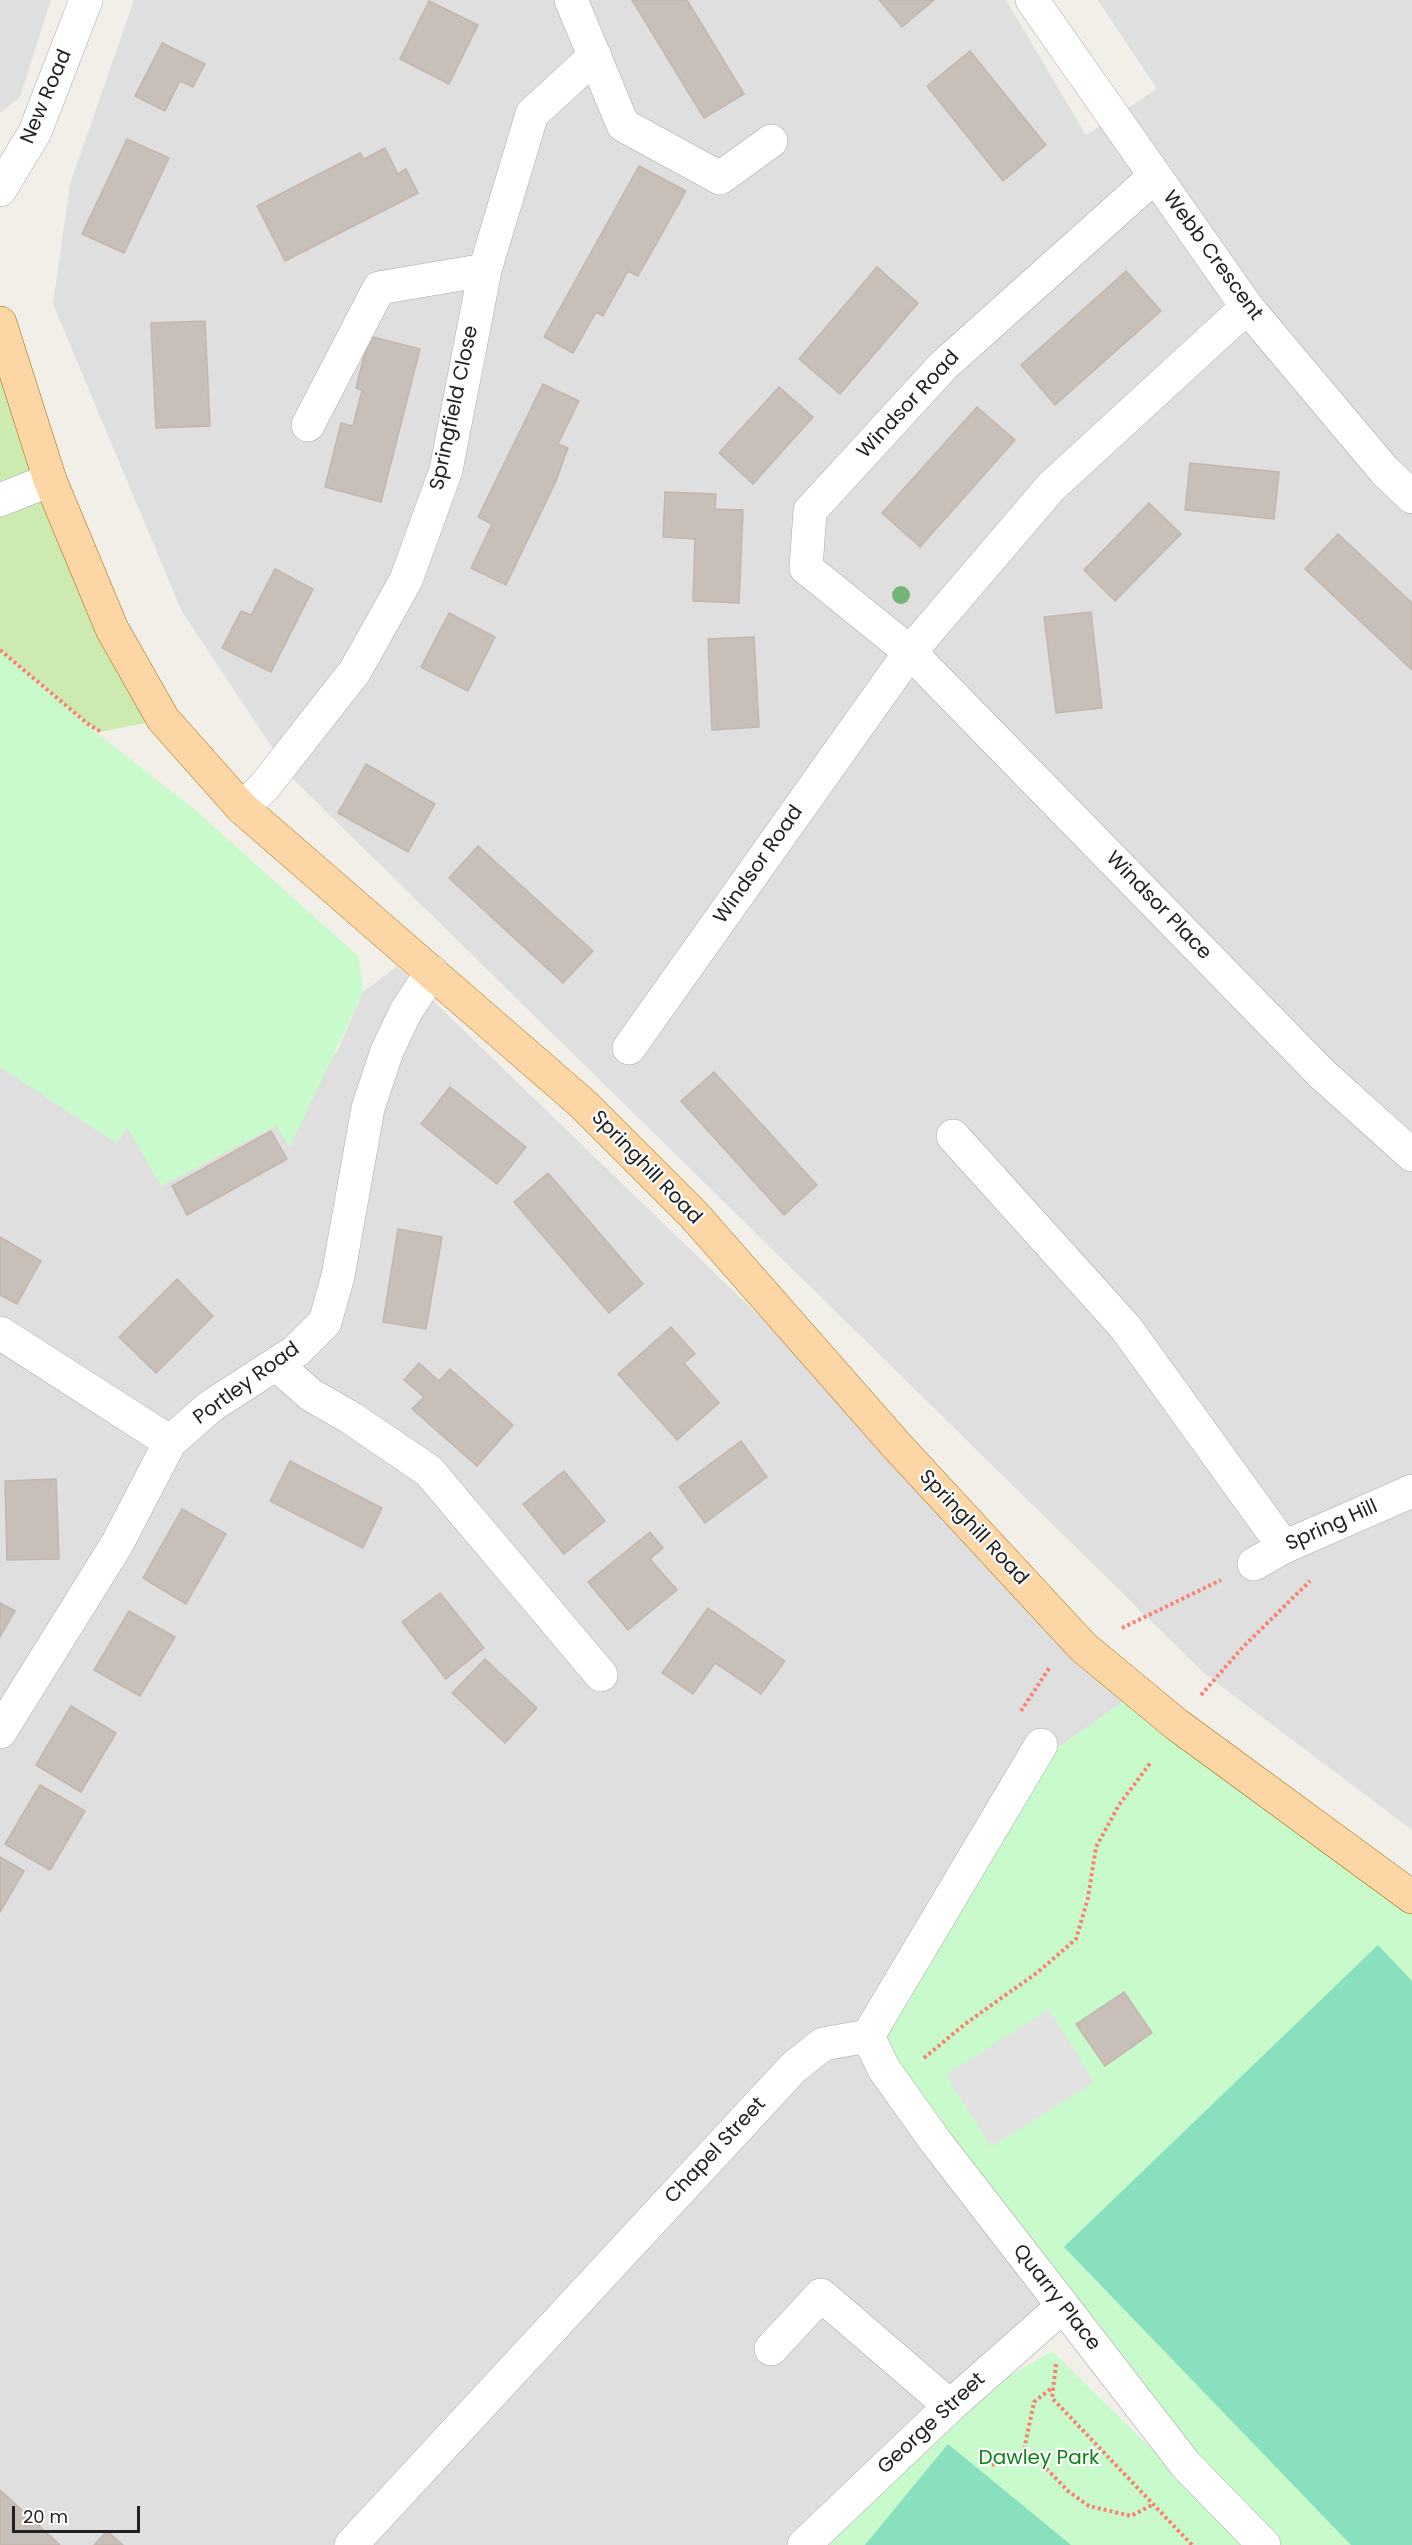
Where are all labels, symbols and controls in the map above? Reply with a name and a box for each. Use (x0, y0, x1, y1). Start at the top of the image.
street label: New Road (16, 46, 78, 148)
street label: Webb Crescent (1157, 186, 1267, 326)
street label: Springfield Close (426, 324, 484, 492)
street label: Windsor Road (853, 346, 965, 464)
street label: Windsor Road (709, 801, 809, 929)
street label: Windsor Place (1100, 847, 1216, 965)
street label: Springhill Road (586, 1106, 706, 1230)
street label: Portley Road (189, 1338, 305, 1430)
street label: Springhill Road (913, 1465, 1033, 1591)
street label: Spring Hill (1282, 1495, 1382, 1557)
street label: Chapel Street (661, 2093, 771, 2209)
street label: Quarry Place (1007, 2240, 1105, 2356)
street label: George Street (873, 2368, 991, 2480)
park label: Dawley Park (979, 2447, 1099, 2471)
scale bar (15, 2494, 142, 2532)
text: 20 m (23, 2504, 68, 2529)

